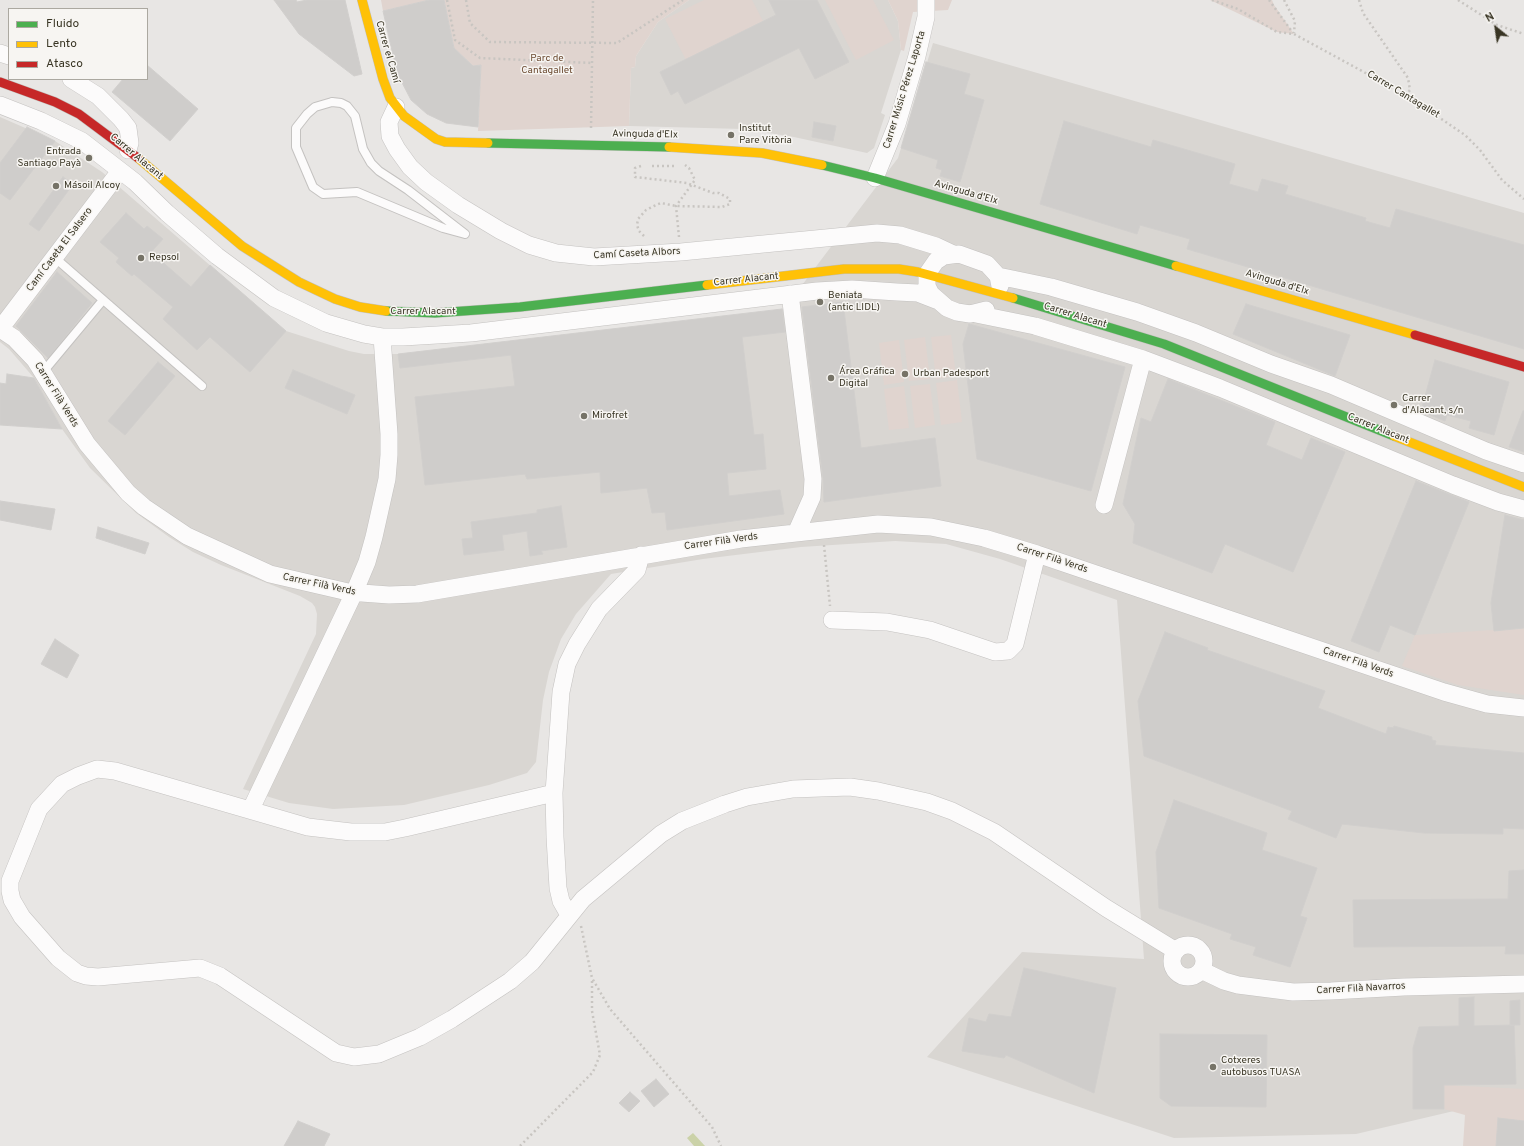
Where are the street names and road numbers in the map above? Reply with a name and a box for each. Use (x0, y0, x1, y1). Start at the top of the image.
street label: Carrer el Camí (372, 19, 402, 85)
street label: Carrer Músic Pérez Laporta (881, 30, 929, 150)
street label: Carrer Cantagallet (1364, 69, 1442, 121)
street label: Avinguda d'Elx (612, 128, 678, 142)
street label: Carrer Alacant (107, 131, 165, 183)
street label: Avinguda d'Elx (933, 178, 999, 208)
street label: Camí Caseta El Salsero (24, 206, 96, 294)
street label: Camí Caseta Albors (593, 246, 681, 262)
street label: Avinguda d'Elx (1244, 268, 1310, 298)
street label: Carrer Alacant (713, 271, 779, 289)
street label: Carrer Alacant (1042, 301, 1108, 331)
street label: Carrer Alacant (390, 306, 456, 318)
street label: Carrer Filà Verds (31, 360, 81, 430)
street label: Carrer Alacant (1345, 411, 1411, 447)
street label: Carrer Filà Verds (683, 531, 759, 553)
street label: Carrer Filà Verds (1015, 542, 1089, 576)
street label: Carrer Filà Verds (281, 571, 357, 599)
street label: Carrer Filà Verds (1321, 645, 1395, 681)
street label: Carrer Filà Navarros (1316, 981, 1406, 997)

